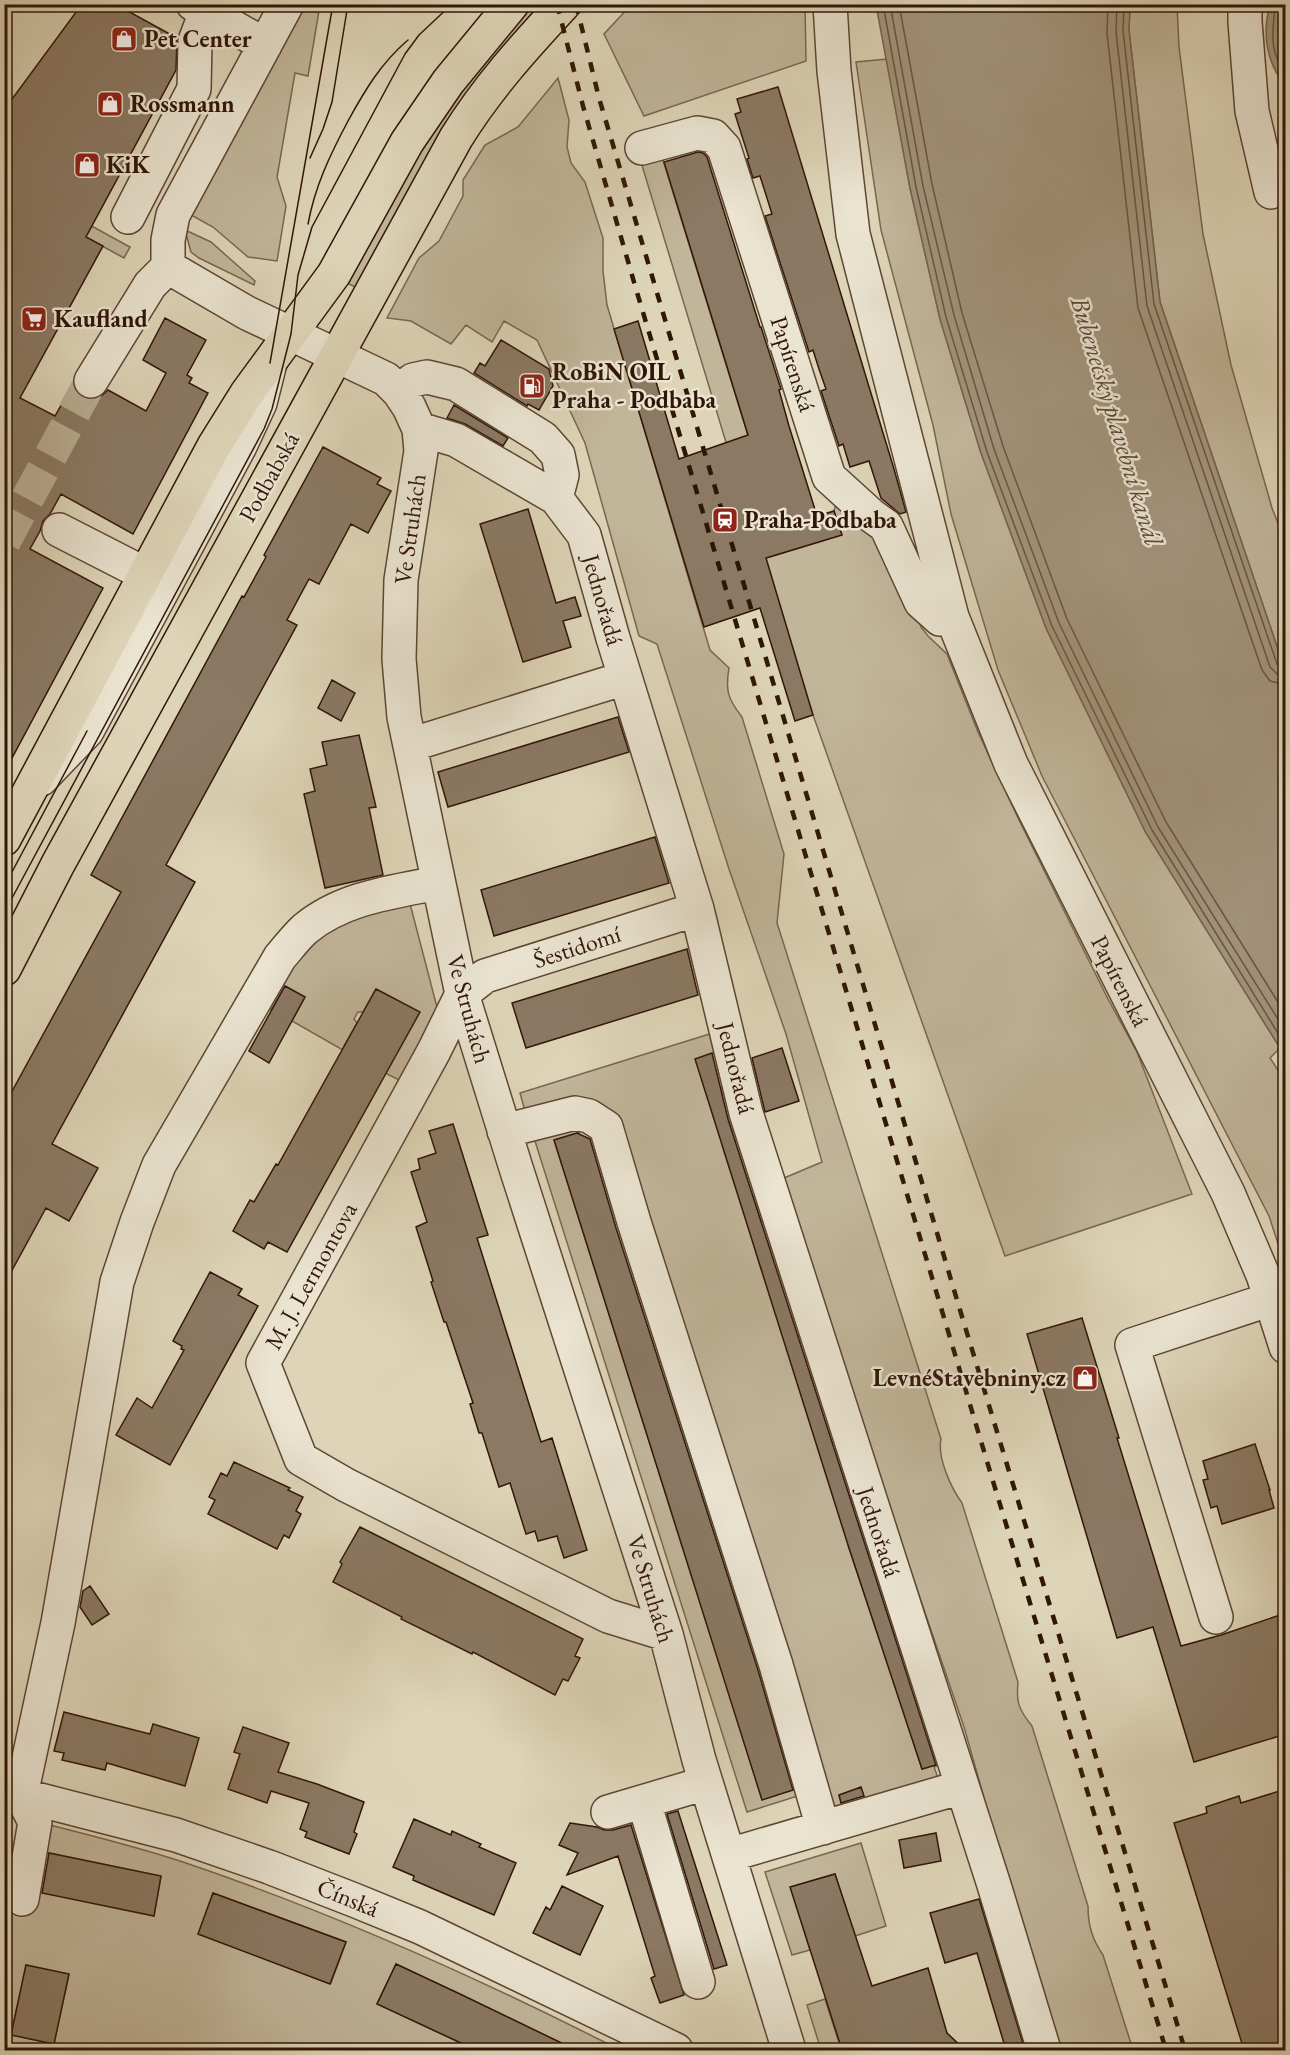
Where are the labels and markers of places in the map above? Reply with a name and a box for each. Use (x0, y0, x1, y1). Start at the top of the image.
place label: Pet Center (144, 23, 252, 54)
shop icon: Pet Center (109, 24, 139, 54)
place label: Rossmann (130, 88, 235, 119)
shop icon: Rossmann (95, 89, 125, 119)
place label: KiK (106, 149, 150, 180)
shop icon: KiK (72, 150, 102, 180)
place label: Kaufland (54, 303, 149, 334)
supermarket icon: Kaufland (19, 304, 49, 334)
place label: RoBiN OIL Praha - Podbaba (552, 356, 716, 415)
fuel station icon: RoBiN OIL Praha - Podbaba (517, 371, 547, 401)
place label: Praha-Podbaba (744, 504, 897, 535)
station icon: Praha-Podbaba (710, 505, 740, 535)
place label: LevnéStavebniny.cz (873, 1362, 1067, 1394)
shop icon: LevnéStavebniny.cz (1070, 1363, 1100, 1393)

